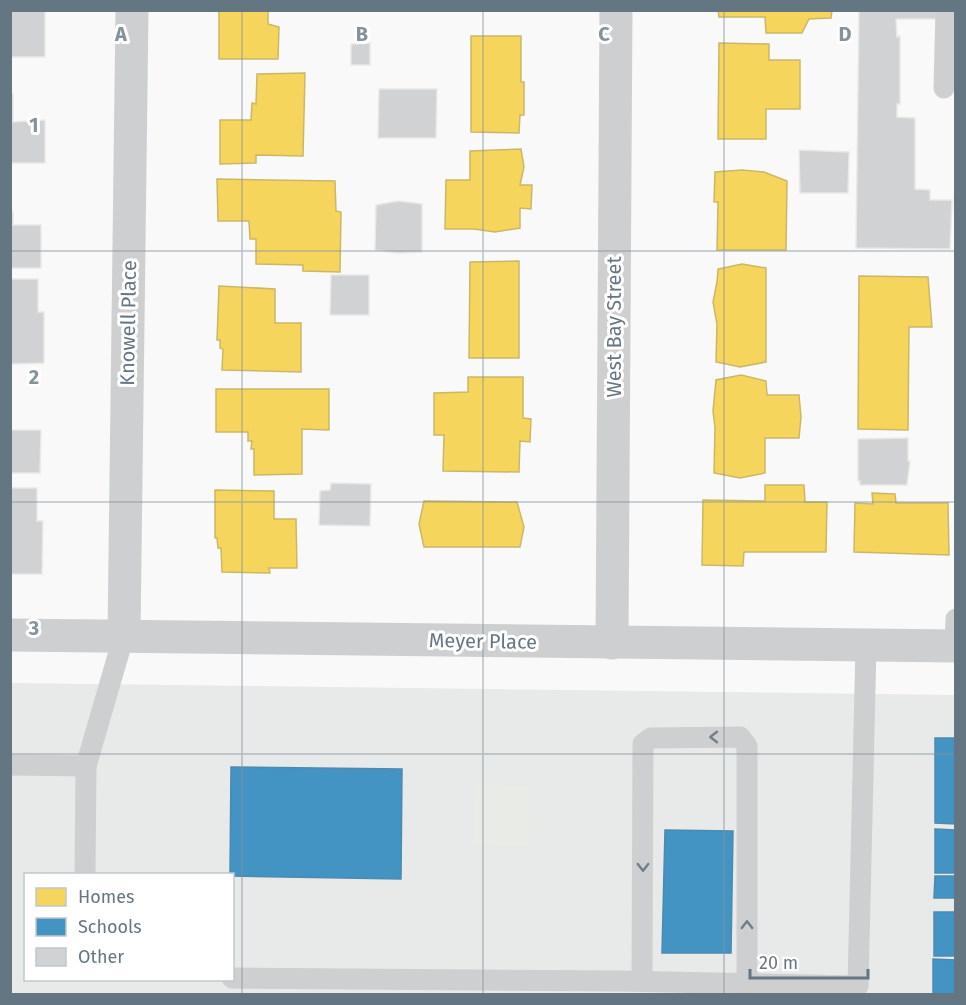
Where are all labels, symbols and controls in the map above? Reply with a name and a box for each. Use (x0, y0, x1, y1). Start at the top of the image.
text: A (114, 22, 128, 46)
text: B (356, 22, 368, 46)
text: C (598, 22, 610, 46)
text: D (838, 22, 852, 46)
text: 1 (29, 113, 39, 137)
street label: West Bay Street (602, 256, 626, 398)
street label: Knowell Place (115, 260, 141, 386)
text: 2 (29, 365, 39, 389)
text: 3 (28, 616, 39, 640)
street label: Meyer Place (429, 628, 537, 654)
one-way arrow (709, 731, 718, 743)
one-way arrow (637, 862, 649, 871)
legend (24, 873, 234, 981)
text: Homes (78, 886, 134, 908)
text: Schools (78, 916, 142, 938)
one-way arrow (741, 920, 753, 929)
scale bar (750, 942, 868, 980)
text: Other (78, 946, 124, 968)
text: 20 m (759, 952, 798, 974)

